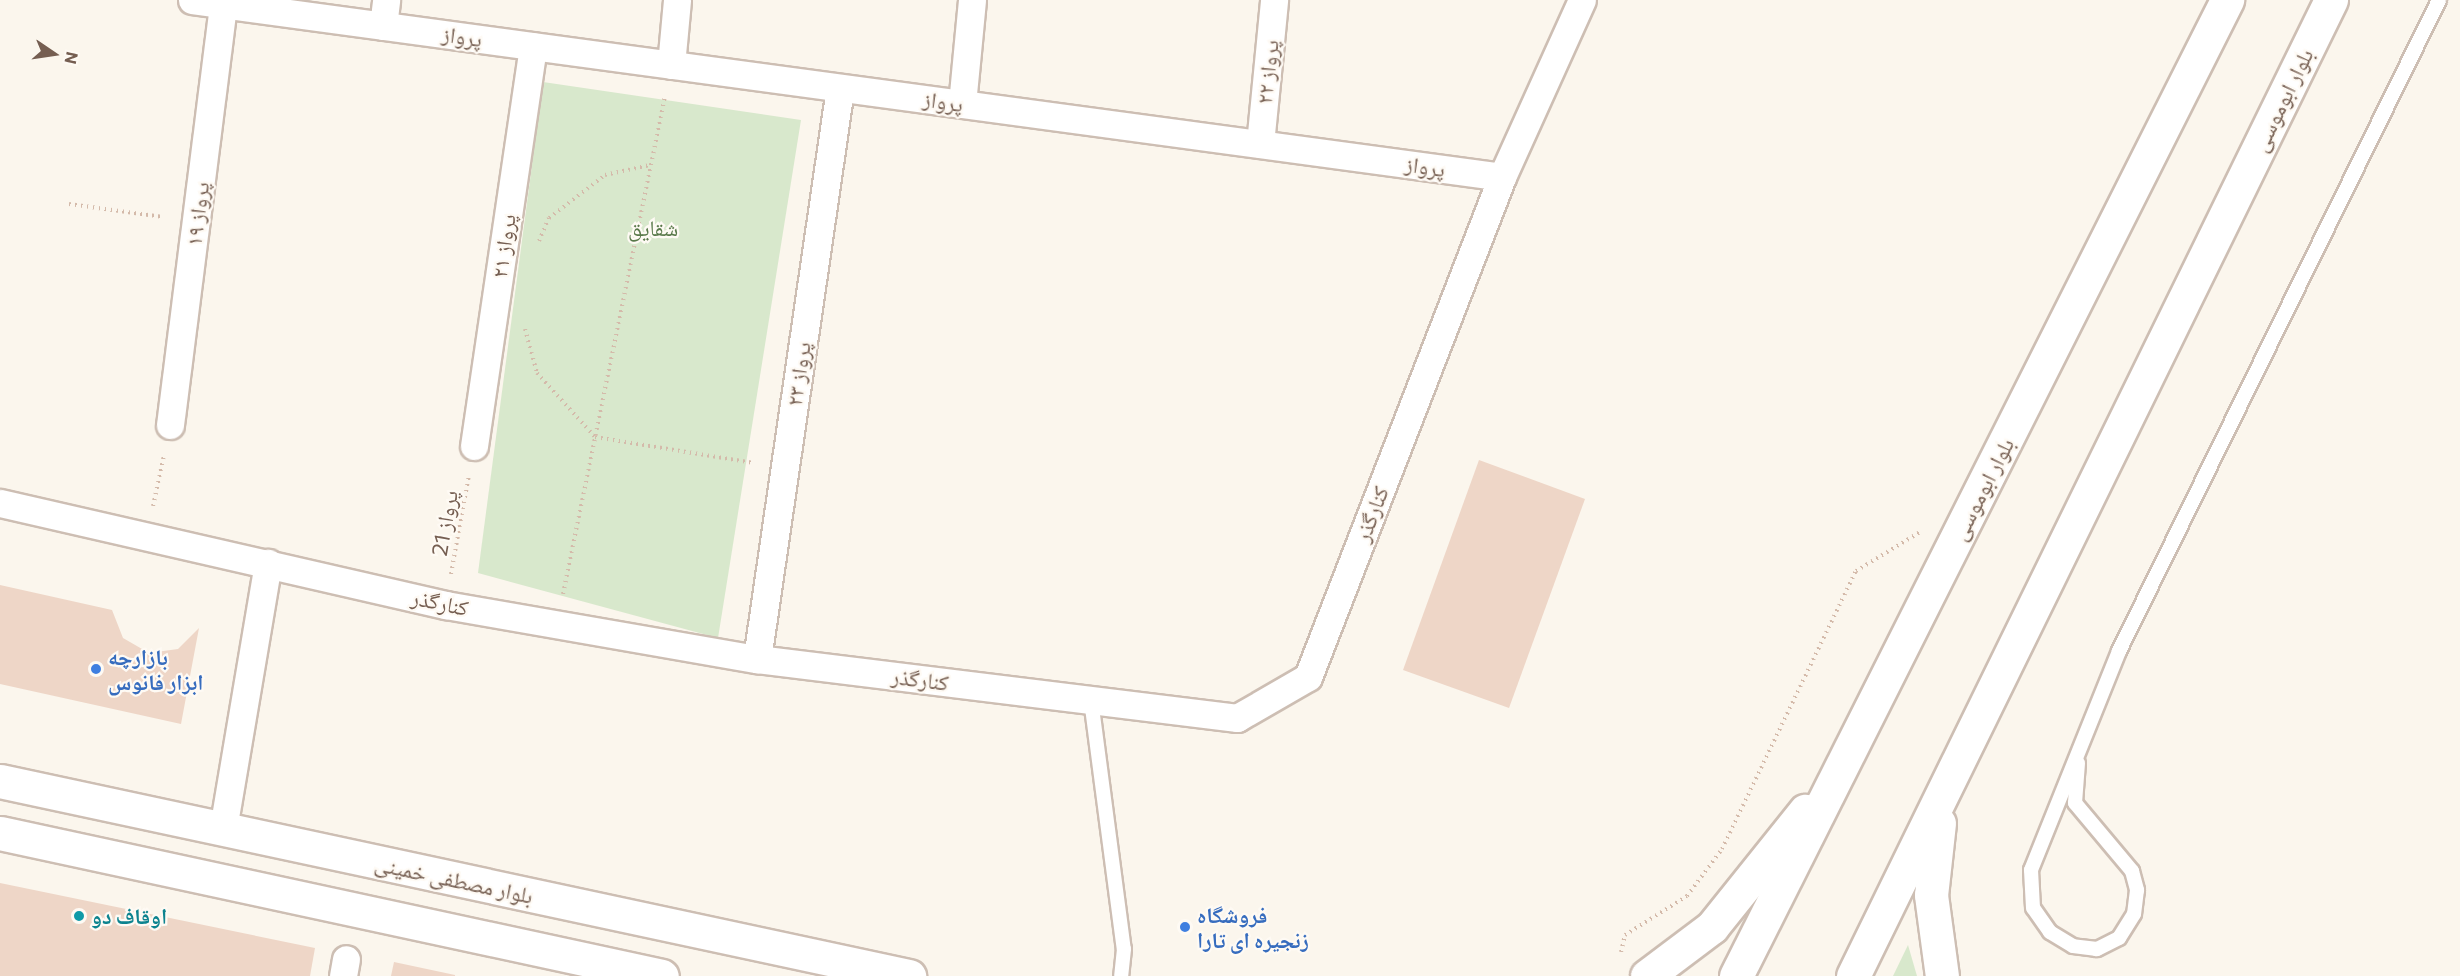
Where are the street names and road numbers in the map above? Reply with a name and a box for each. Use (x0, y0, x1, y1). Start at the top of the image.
street label: پرواز (440, 20, 484, 52)
street label: پرواز ۲۲ (1251, 39, 1283, 105)
street label: بلوار ابوموسی (2246, 44, 2318, 156)
street label: پرواز (921, 85, 965, 117)
street label: پرواز (1403, 150, 1447, 182)
street label: پرواز ۱۹ (180, 180, 214, 248)
street label: پرواز ۲۱ (485, 212, 521, 280)
street label: پرواز ۲۳ (780, 340, 816, 408)
street label: بلوار ابوموسی (1945, 433, 2019, 545)
street label: کنارگذر (1348, 482, 1394, 546)
street label: پرواز 21 (425, 488, 463, 558)
street label: کنارگذر (409, 583, 471, 621)
street label: کنارگذر (890, 662, 950, 696)
street label: بلوار مصطفی خمینی (372, 849, 536, 909)

